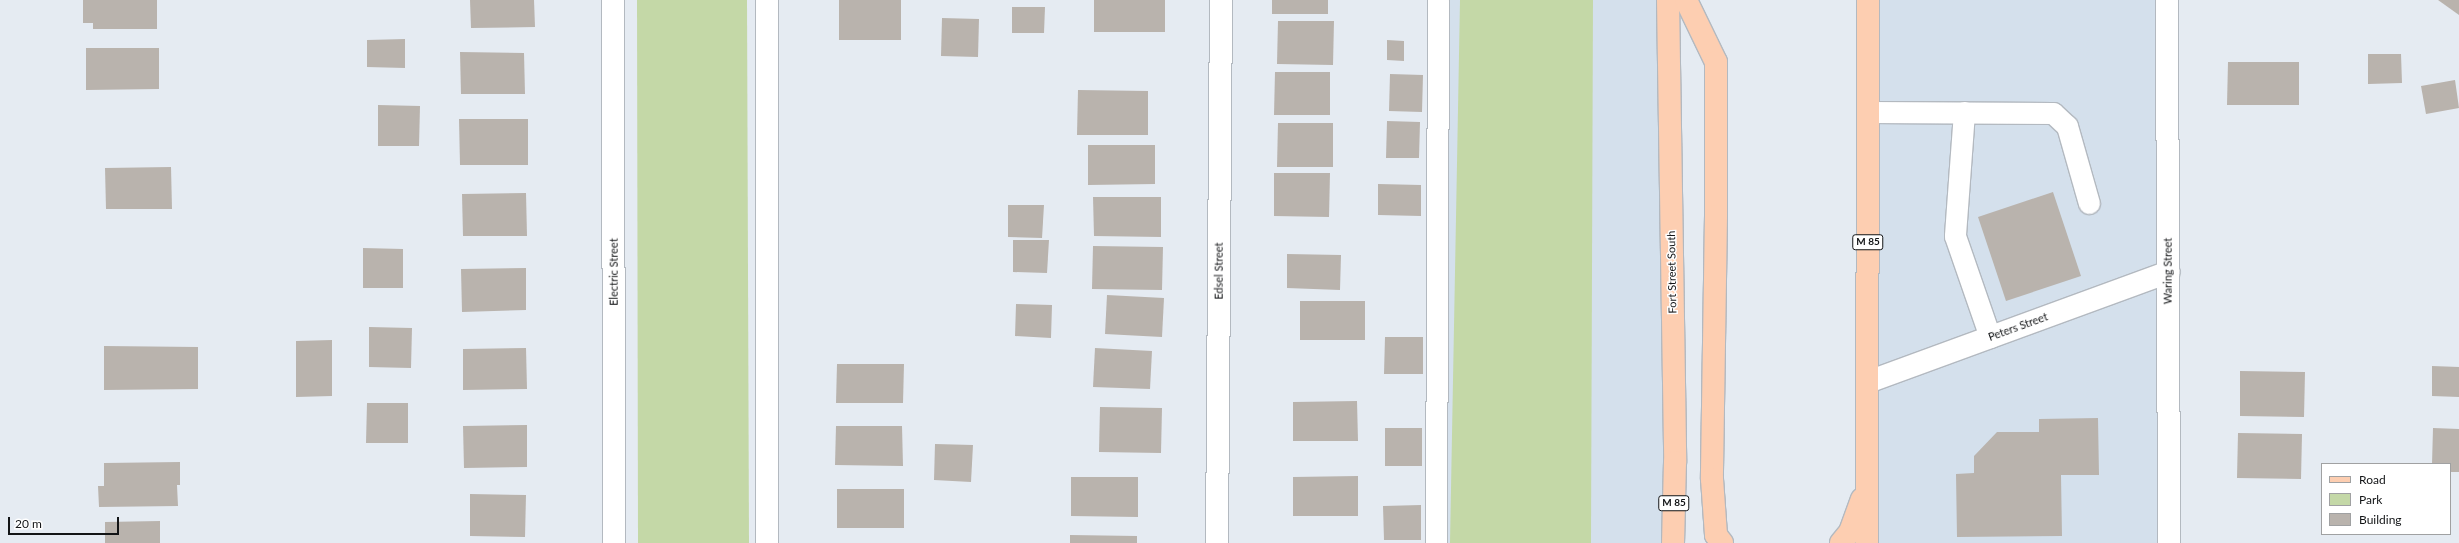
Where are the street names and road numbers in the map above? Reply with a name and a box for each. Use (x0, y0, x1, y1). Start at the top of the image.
street label: Fort Street South (1665, 230, 1679, 314)
road number: M 85 (1852, 234, 1884, 250)
street label: Electric Street (607, 238, 621, 306)
street label: Waring Street (2161, 238, 2175, 304)
street label: Edsel Street (1212, 242, 1226, 300)
street label: Peters Street (1986, 310, 2050, 344)
road number: M 85 (1658, 495, 1690, 511)

